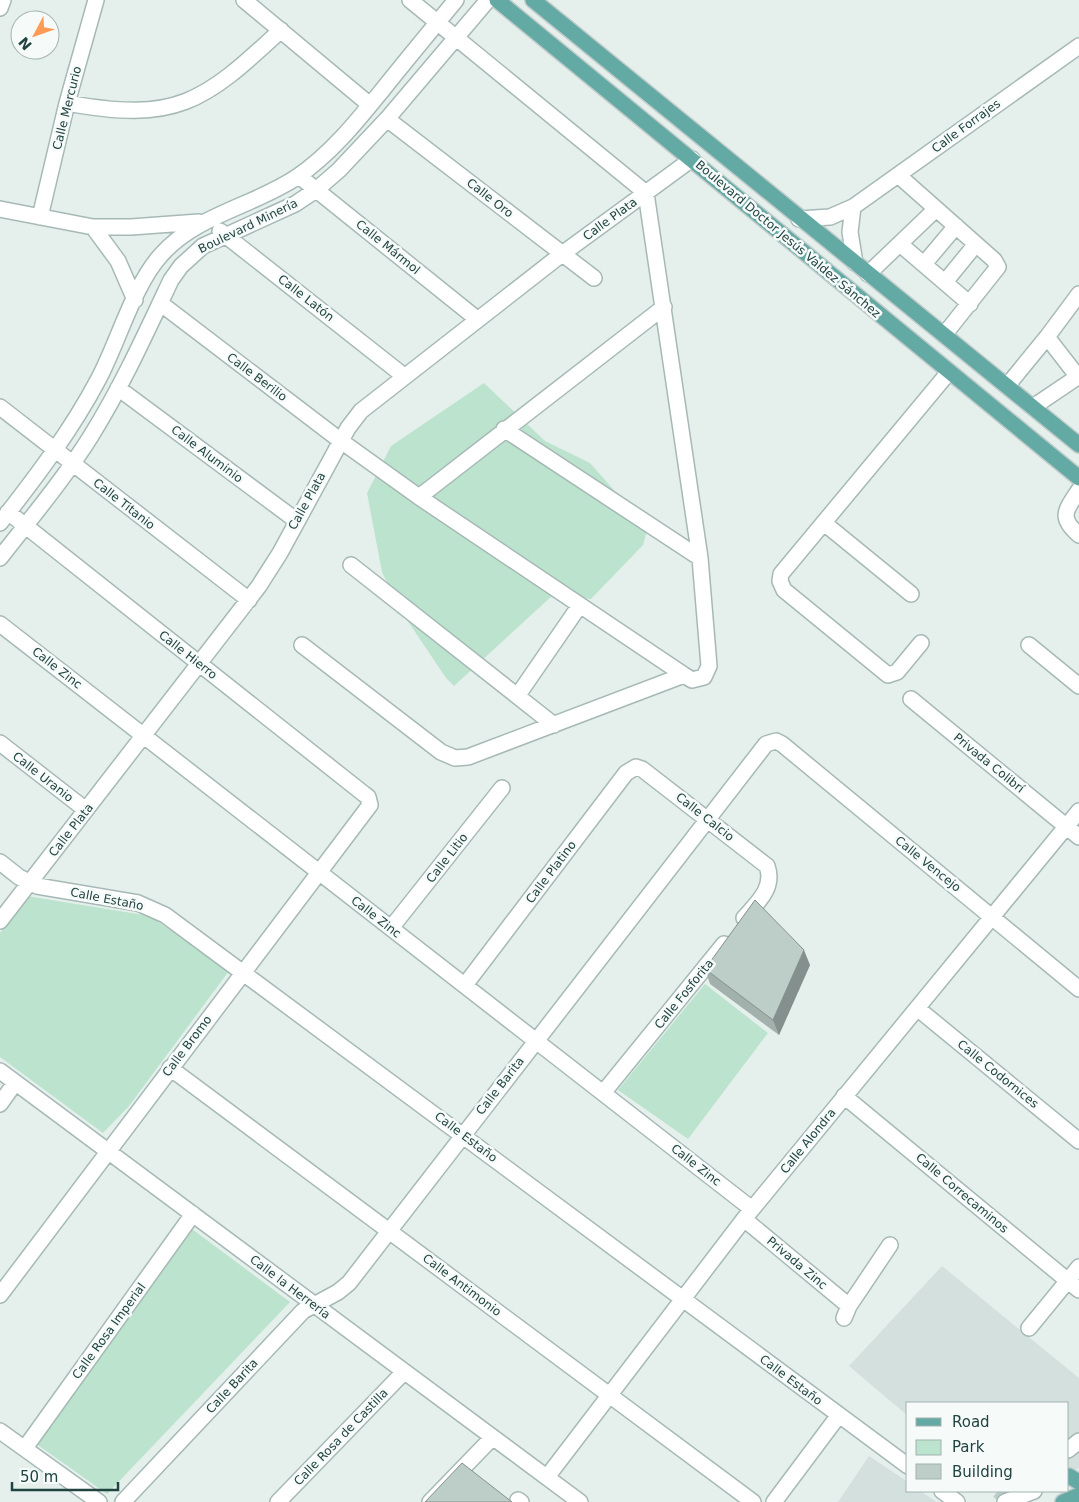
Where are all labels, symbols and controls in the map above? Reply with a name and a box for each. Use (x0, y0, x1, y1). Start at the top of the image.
north arrow (10, 10, 60, 60)
text: N (15, 34, 35, 53)
street label: Calle Mercurio (50, 65, 84, 151)
street label: Calle Forrajes (929, 96, 1003, 156)
street label: Boulevard Doctor Jesús Valdez Sánchez (693, 158, 883, 320)
street label: Calle Oro (464, 176, 516, 220)
street label: Calle Plata (580, 195, 640, 243)
street label: Boulevard Minería (196, 196, 300, 256)
street label: Calle Mármol (353, 217, 423, 277)
street label: Calle Latón (275, 272, 337, 324)
street label: Calle Berilio (224, 350, 290, 404)
street label: Calle Aluminio (168, 423, 246, 485)
street label: Calle Plata (285, 470, 329, 532)
street label: Calle Titanio (90, 476, 158, 532)
street label: Calle Hierro (156, 628, 220, 682)
street label: Calle Zinc (29, 644, 85, 692)
street label: Privada Colibrí (951, 730, 1028, 796)
street label: Calle Uranio (10, 749, 76, 805)
street label: Calle Calcio (673, 790, 737, 844)
street label: Calle Plata (46, 801, 96, 859)
street label: Calle Litio (423, 830, 471, 886)
street label: Calle Vencejo (892, 833, 964, 895)
street label: Calle Platino (523, 838, 579, 906)
street label: Calle Estaño (69, 885, 145, 913)
street label: Calle Zinc (348, 893, 404, 941)
street label: Calle Fosforita (652, 956, 716, 1032)
street label: Calle Bromo (159, 1013, 215, 1079)
street label: Calle Codornices (955, 1037, 1041, 1111)
street label: Calle Barita (473, 1054, 527, 1118)
street label: Calle Alondra (777, 1106, 839, 1176)
street label: Calle Estaño (432, 1109, 500, 1165)
street label: Calle Zinc (668, 1141, 724, 1189)
street label: Calle Correcaminos (913, 1150, 1011, 1236)
street label: Privada Zinc (764, 1234, 830, 1292)
street label: Calle Antimonio (420, 1251, 504, 1319)
street label: Calle la Herrería (247, 1252, 333, 1322)
street label: Calle Rosa Imperial (69, 1280, 149, 1382)
street label: Calle Estaño (757, 1352, 825, 1408)
street label: Calle Barita (203, 1356, 261, 1416)
street label: Calle Rosa de Castilla (291, 1386, 391, 1488)
legend (906, 1402, 1069, 1492)
text: Road (952, 1413, 990, 1431)
text: Park (952, 1438, 985, 1456)
scale bar (12, 1460, 119, 1492)
text: Building (952, 1463, 1013, 1481)
text: 50 m (20, 1468, 58, 1486)

